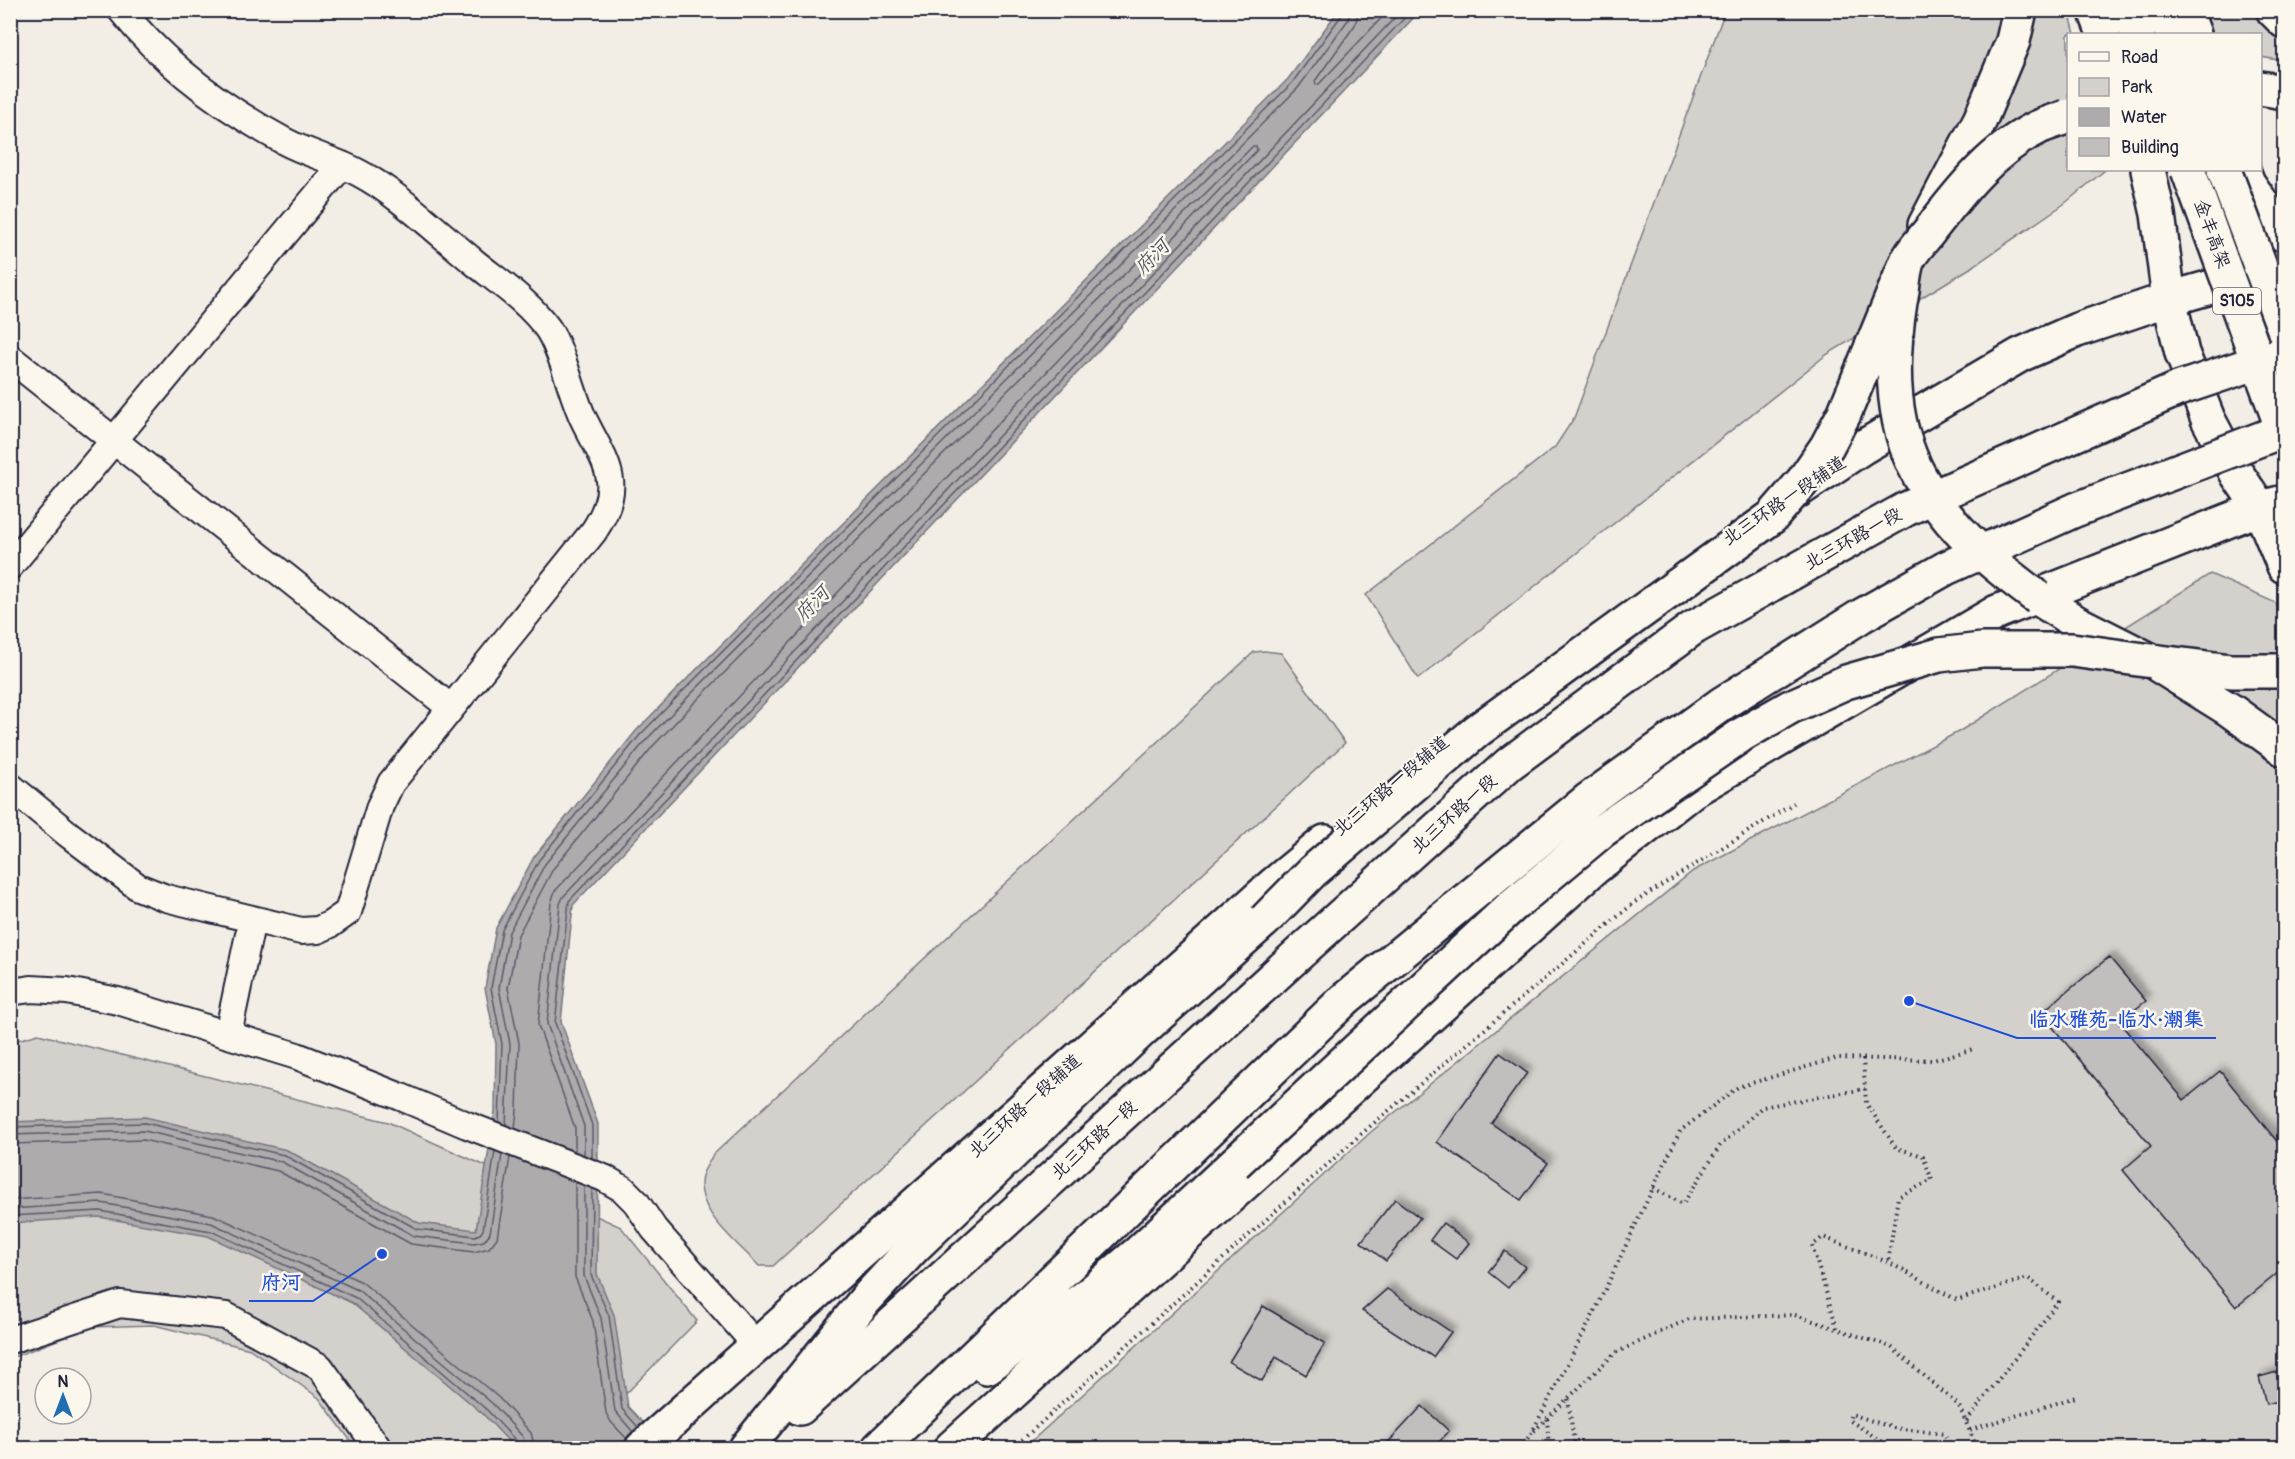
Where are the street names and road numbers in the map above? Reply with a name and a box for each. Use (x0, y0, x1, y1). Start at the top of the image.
street label: 金丰高架 (2189, 196, 2235, 272)
road number: S105 (2213, 288, 2261, 314)
street label: 北三环路一段辅道 (1718, 451, 1850, 551)
street label: 北三环路一段 (1800, 503, 1906, 575)
street label: 北三环路一段辅道 (1329, 731, 1453, 841)
street label: 北三环路一段 (1407, 770, 1501, 858)
street label: 北三环路一段辅道 (964, 1049, 1086, 1163)
street label: 北三环路一段 (1046, 1095, 1142, 1185)

